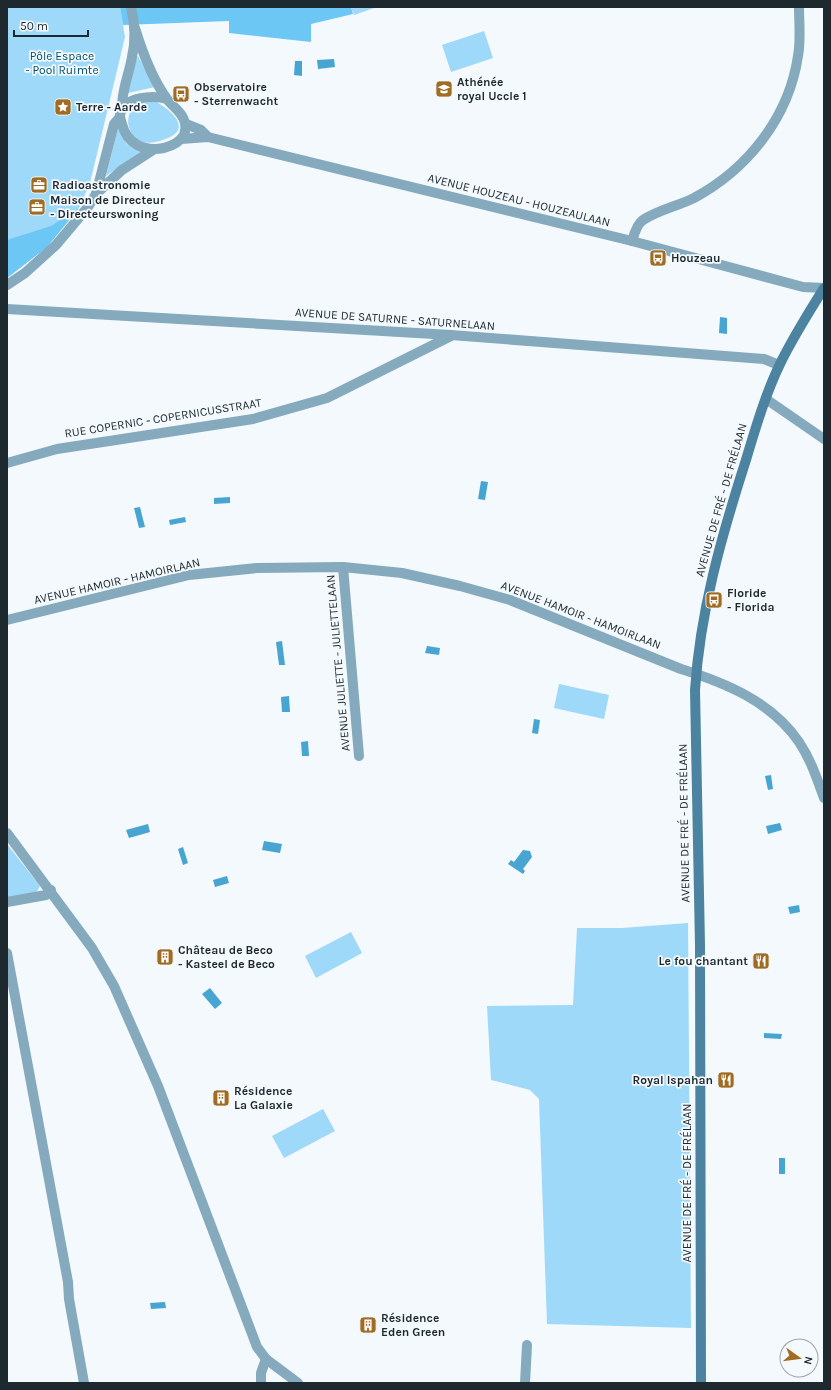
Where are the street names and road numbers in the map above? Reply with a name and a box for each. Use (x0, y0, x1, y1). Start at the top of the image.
street label: AVENUE HOUZEAU - HOUZEAULAAN (426, 171, 612, 229)
street label: AVENUE DE SATURNE - SATURNELAAN (295, 305, 495, 333)
street label: RUE COPERNIC - COPERNICUSSTRAAT (64, 396, 262, 440)
street label: AVENUE DE FRÉ - DE FRÉLAAN (691, 421, 750, 578)
street label: AVENUE HAMOIR - HAMOIRLAAN (32, 555, 202, 607)
street label: AVENUE JULIETTE - JULIETTELAAN (323, 574, 353, 752)
street label: AVENUE HAMOIR - HAMOIRLAAN (499, 578, 663, 652)
street label: AVENUE DE FRÉ - DE FRÉLAAN (675, 743, 692, 903)
street label: AVENUE DE FRÉ - DE FRÉLAAN (679, 1104, 694, 1262)

